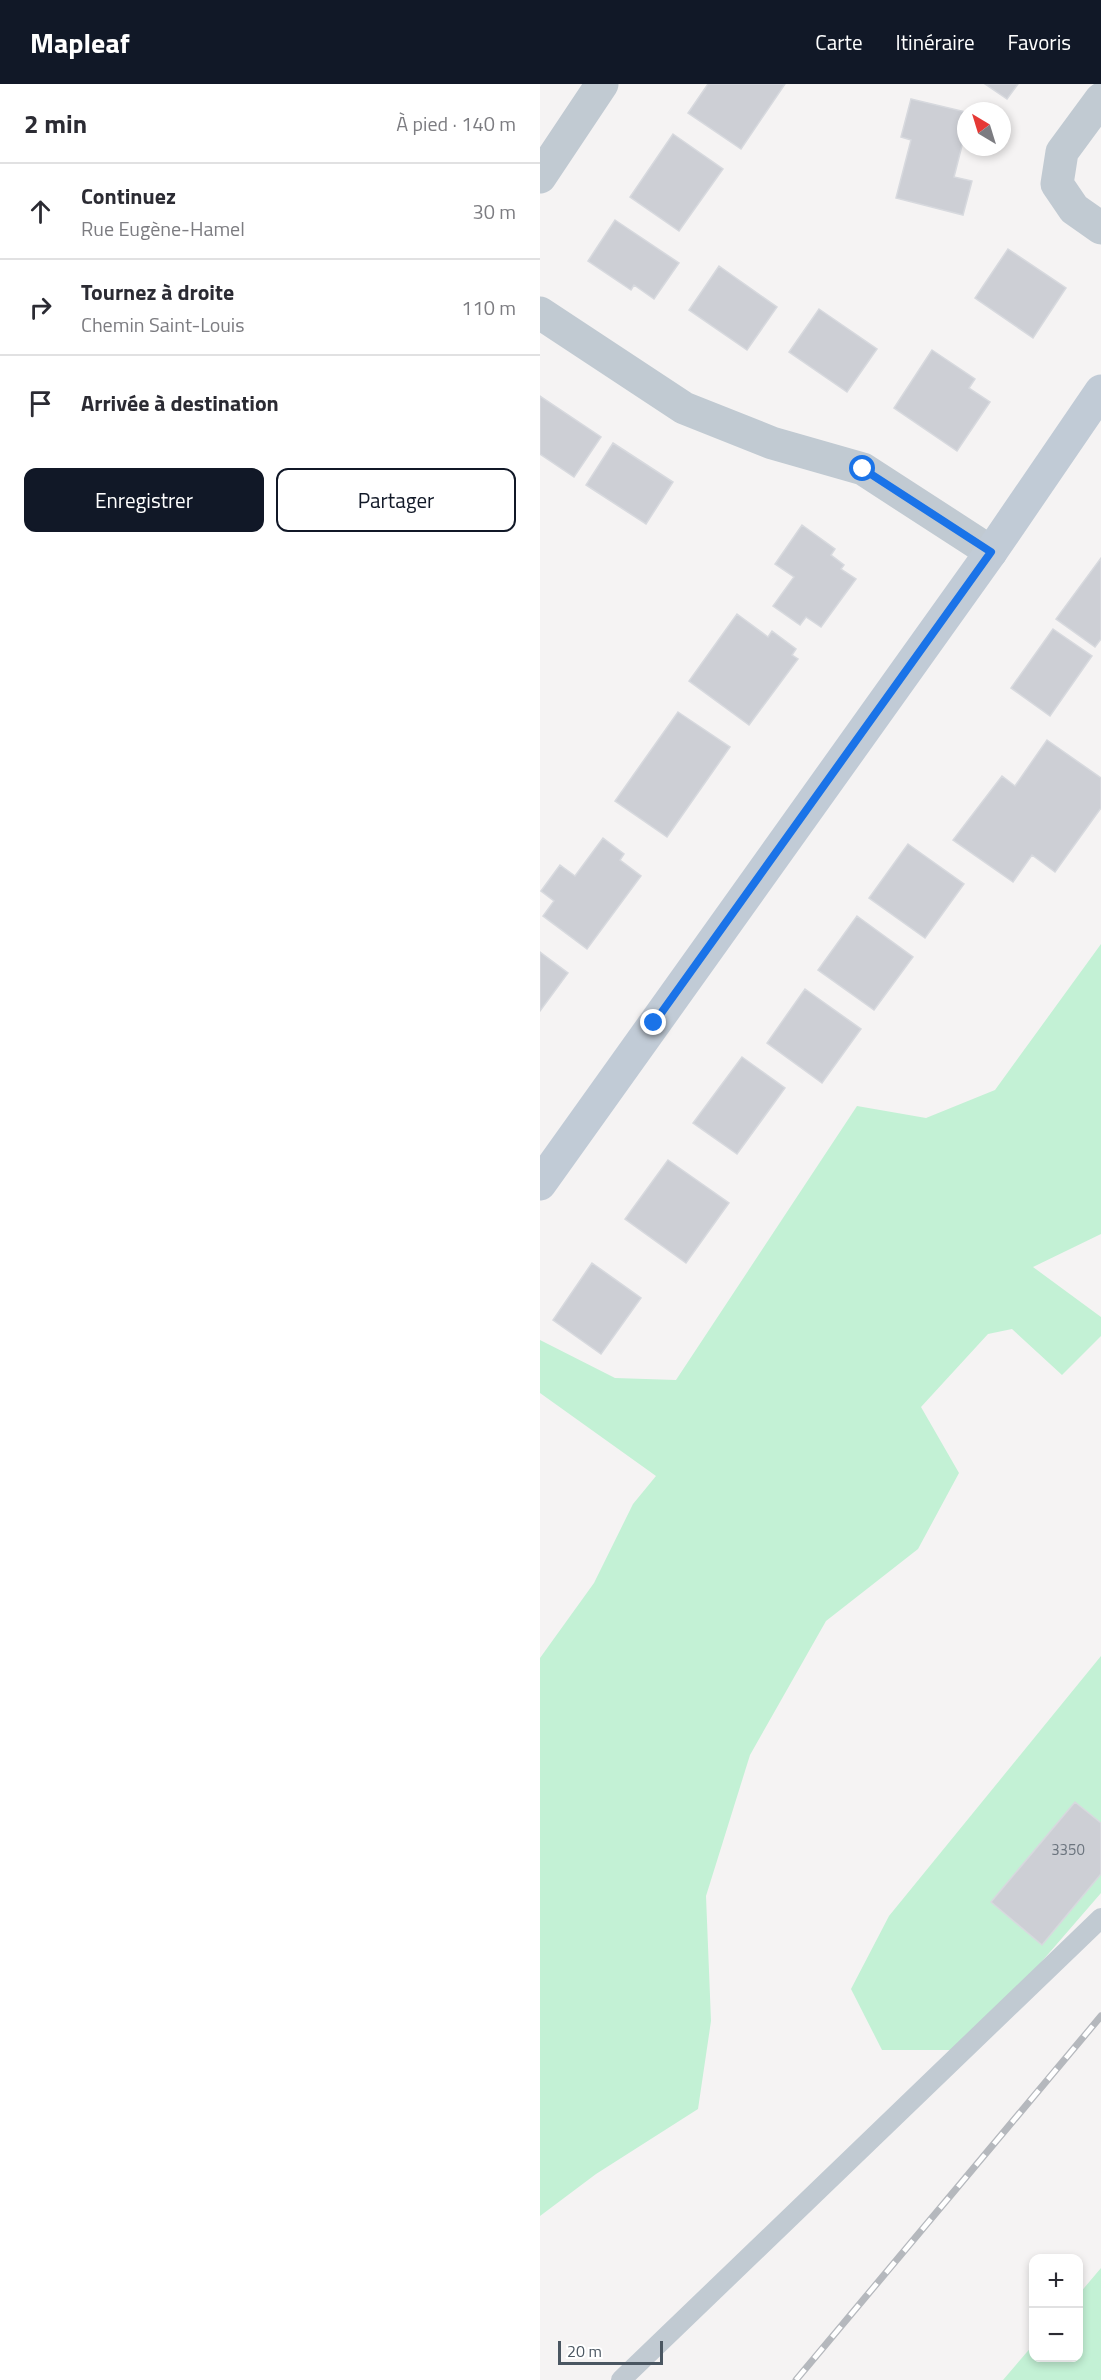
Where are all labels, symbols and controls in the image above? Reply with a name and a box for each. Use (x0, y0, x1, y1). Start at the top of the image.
text: Mapleaf (30, 21, 130, 64)
text: Carte (815, 26, 863, 58)
text: Itinéraire (896, 26, 975, 58)
text: Favoris (1008, 26, 1071, 58)
north arrow (957, 102, 1011, 156)
text: 2 min (24, 104, 87, 143)
text: À pied · 140 m (396, 108, 516, 139)
text: Continuez (81, 179, 176, 213)
icon: ahead (24, 195, 57, 228)
text: 30 m (472, 196, 516, 227)
text: Rue Eugène-Hamel (81, 213, 245, 244)
text: Tournez à droite (81, 275, 234, 309)
icon: right (24, 291, 57, 324)
text: 110 m (461, 292, 516, 323)
text: Chemin Saint-Louis (81, 309, 245, 340)
text: Arrivée à destination (81, 386, 279, 420)
icon: arrive (24, 387, 57, 420)
route start (849, 455, 875, 481)
button: Enregistrer (24, 468, 264, 532)
button: Partager (276, 468, 516, 532)
route end (640, 1009, 666, 1035)
house number: 3350 (1051, 1838, 1085, 1861)
map controls (1029, 2254, 1083, 2362)
button: + (1029, 2254, 1083, 2308)
button: − (1029, 2308, 1083, 2362)
scale bar (558, 2338, 663, 2366)
text: 20 m (567, 2339, 602, 2363)

